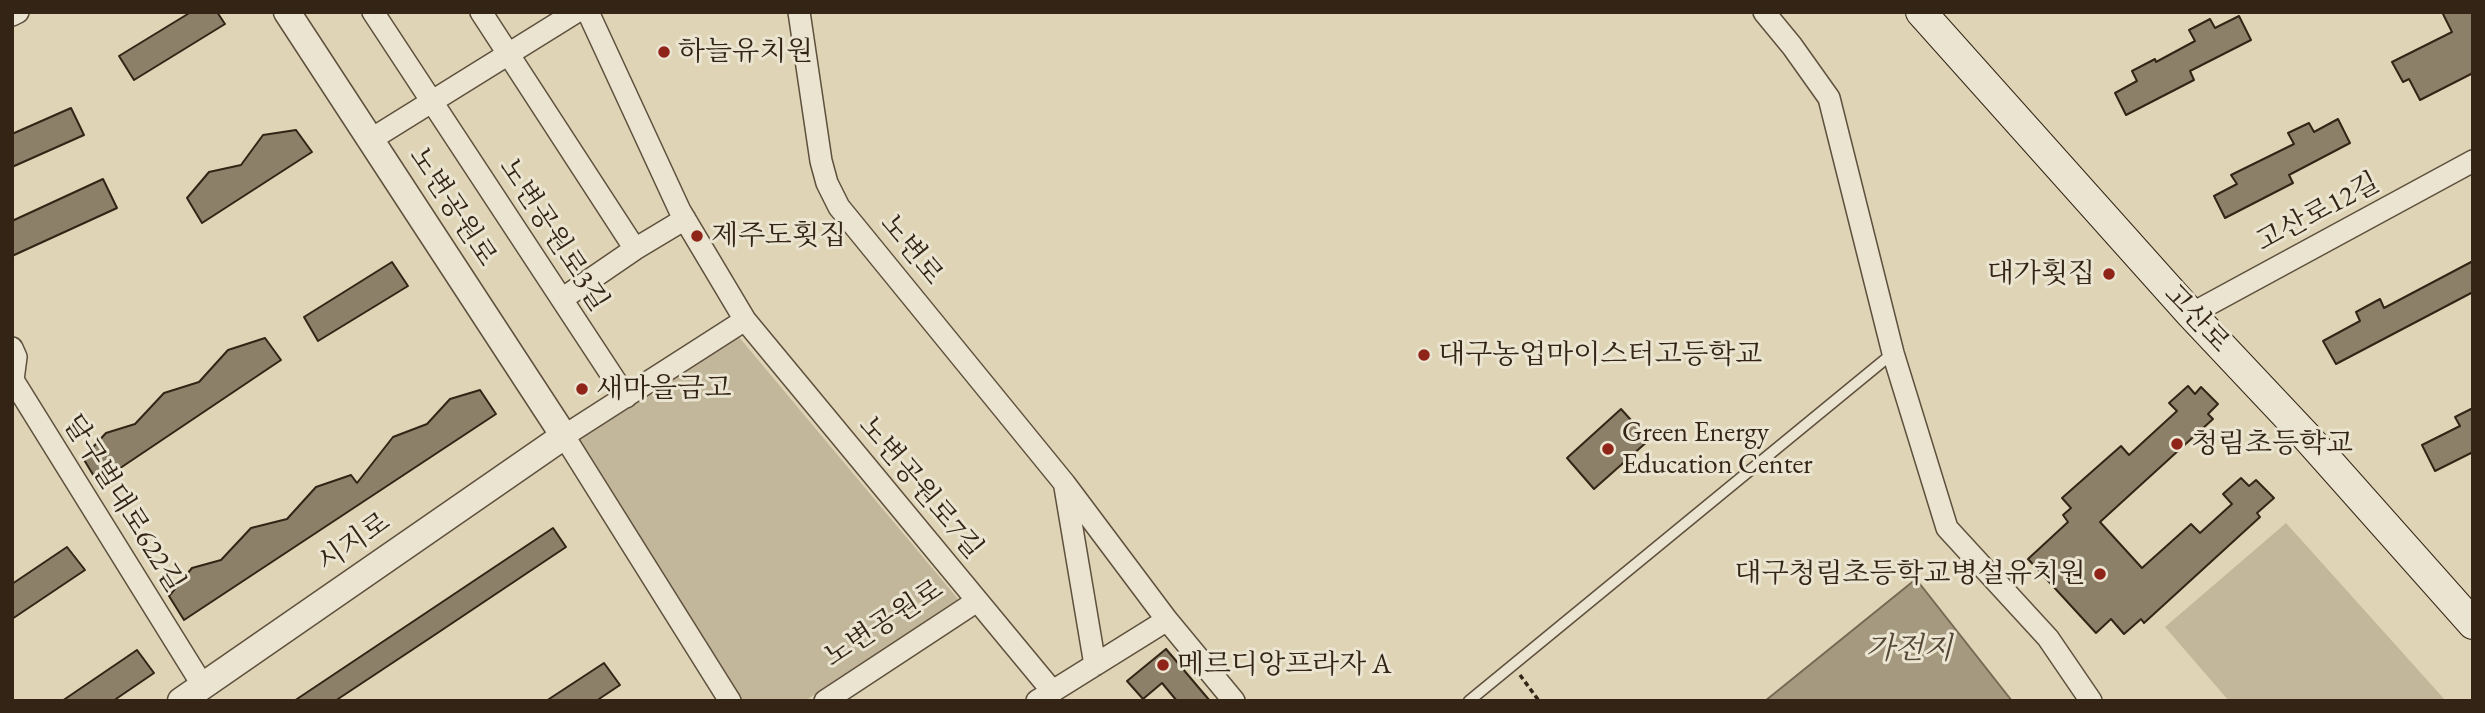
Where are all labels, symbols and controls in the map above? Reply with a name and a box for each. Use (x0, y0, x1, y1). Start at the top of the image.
place label: 하늘유치원 (678, 35, 813, 69)
marker: 하늘유치원 (656, 44, 672, 60)
street label: 노변공원로 (401, 141, 503, 273)
street label: 노변공원로3길 (491, 152, 615, 318)
street label: 고산로12길 (2250, 166, 2386, 260)
street label: 노변로 (872, 208, 950, 292)
place label: 제주도횟집 (711, 219, 846, 253)
marker: 제주도횟집 (689, 228, 705, 244)
place label: 대가횟집 (1987, 257, 2095, 291)
marker: 대가횟집 (2101, 266, 2117, 282)
street label: 고산로 (2156, 278, 2236, 360)
place label: 대구농업마이스터고등학교 (1438, 338, 1763, 372)
marker: 대구농업마이스터고등학교 (1416, 347, 1432, 363)
place label: 새마을금고 (596, 372, 731, 406)
marker: 새마을금고 (574, 381, 590, 397)
street label: 달구벌대로622길 (55, 409, 191, 599)
street label: 노변공원로7길 (851, 410, 989, 566)
place label: Green Energy Education Center (1622, 416, 1813, 482)
place label: 청림초등학교 (2191, 427, 2353, 461)
marker: 청림초등학교 (2169, 436, 2185, 452)
marker: Green Energy Education Center (1600, 441, 1616, 457)
street label: 시지로 (311, 506, 397, 580)
place label: 대구청림초등학교병설유치원 (1734, 557, 2086, 591)
marker: 대구청림초등학교병설유치원 (2092, 566, 2108, 582)
street label: 노변공원로 (818, 573, 950, 675)
water label: 가전지 (1866, 632, 1952, 668)
place label: 메르디앙프라자 A (1177, 648, 1391, 682)
marker: 메르디앙프라자 A (1155, 657, 1171, 673)

